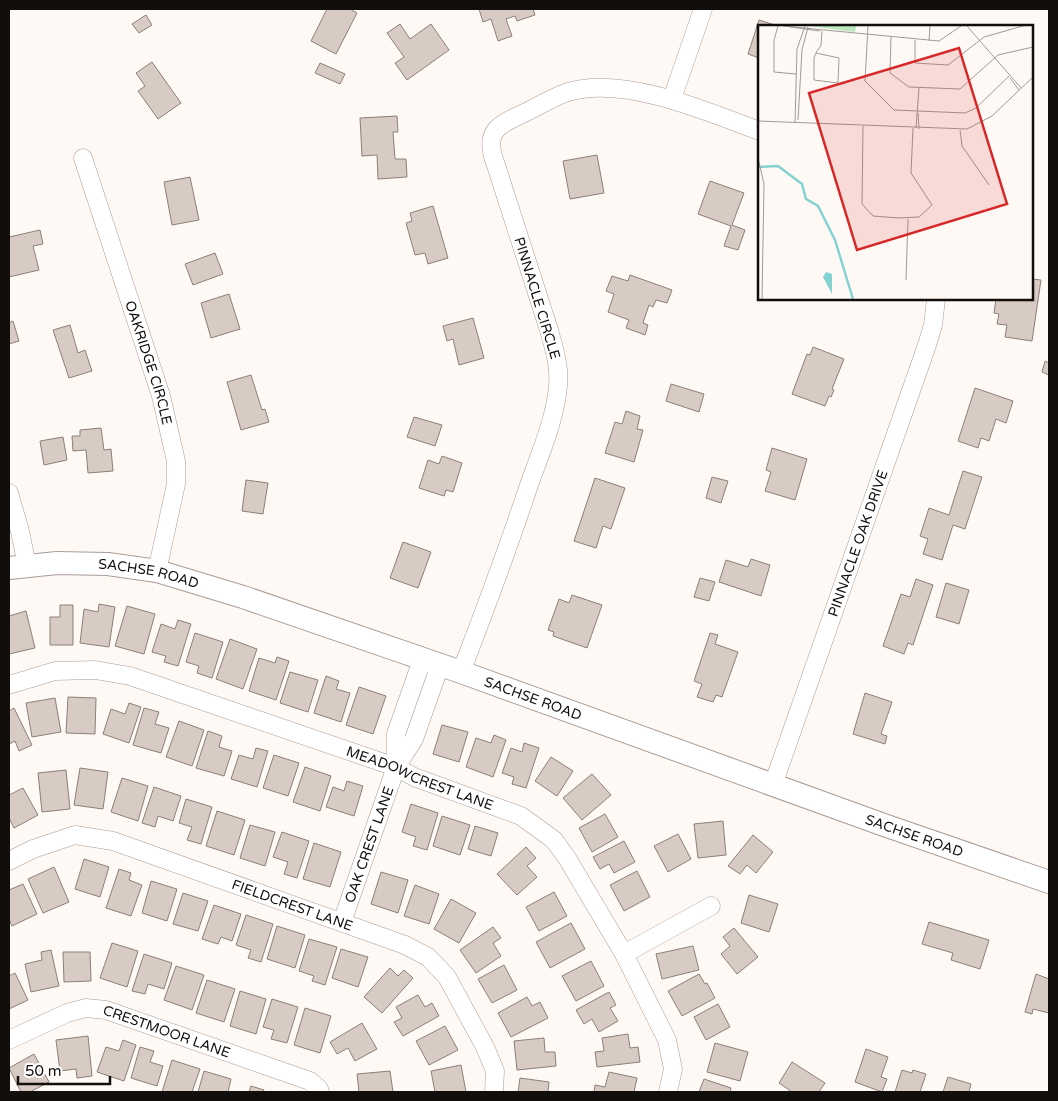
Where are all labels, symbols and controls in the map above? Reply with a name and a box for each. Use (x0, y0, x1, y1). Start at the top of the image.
inset map (758, 25, 1033, 300)
street label: PINNACLE CIRCLE (510, 235, 564, 361)
street label: OAKRIDGE CIRCLE (122, 298, 176, 426)
street label: PINNACLE OAK DRIVE (824, 468, 891, 619)
street label: SACHSE ROAD (98, 555, 201, 592)
street label: SACHSE ROAD (482, 673, 584, 724)
street label: MEADOWCREST LANE (344, 742, 496, 814)
street label: OAK CREST LANE (341, 784, 397, 905)
street label: SACHSE ROAD (863, 810, 965, 860)
street label: FIELDCREST LANE (230, 876, 355, 934)
street label: CRESTMOOR LANE (101, 1001, 233, 1061)
scale bar (18, 1054, 110, 1086)
text: 50 m (25, 1062, 62, 1080)

